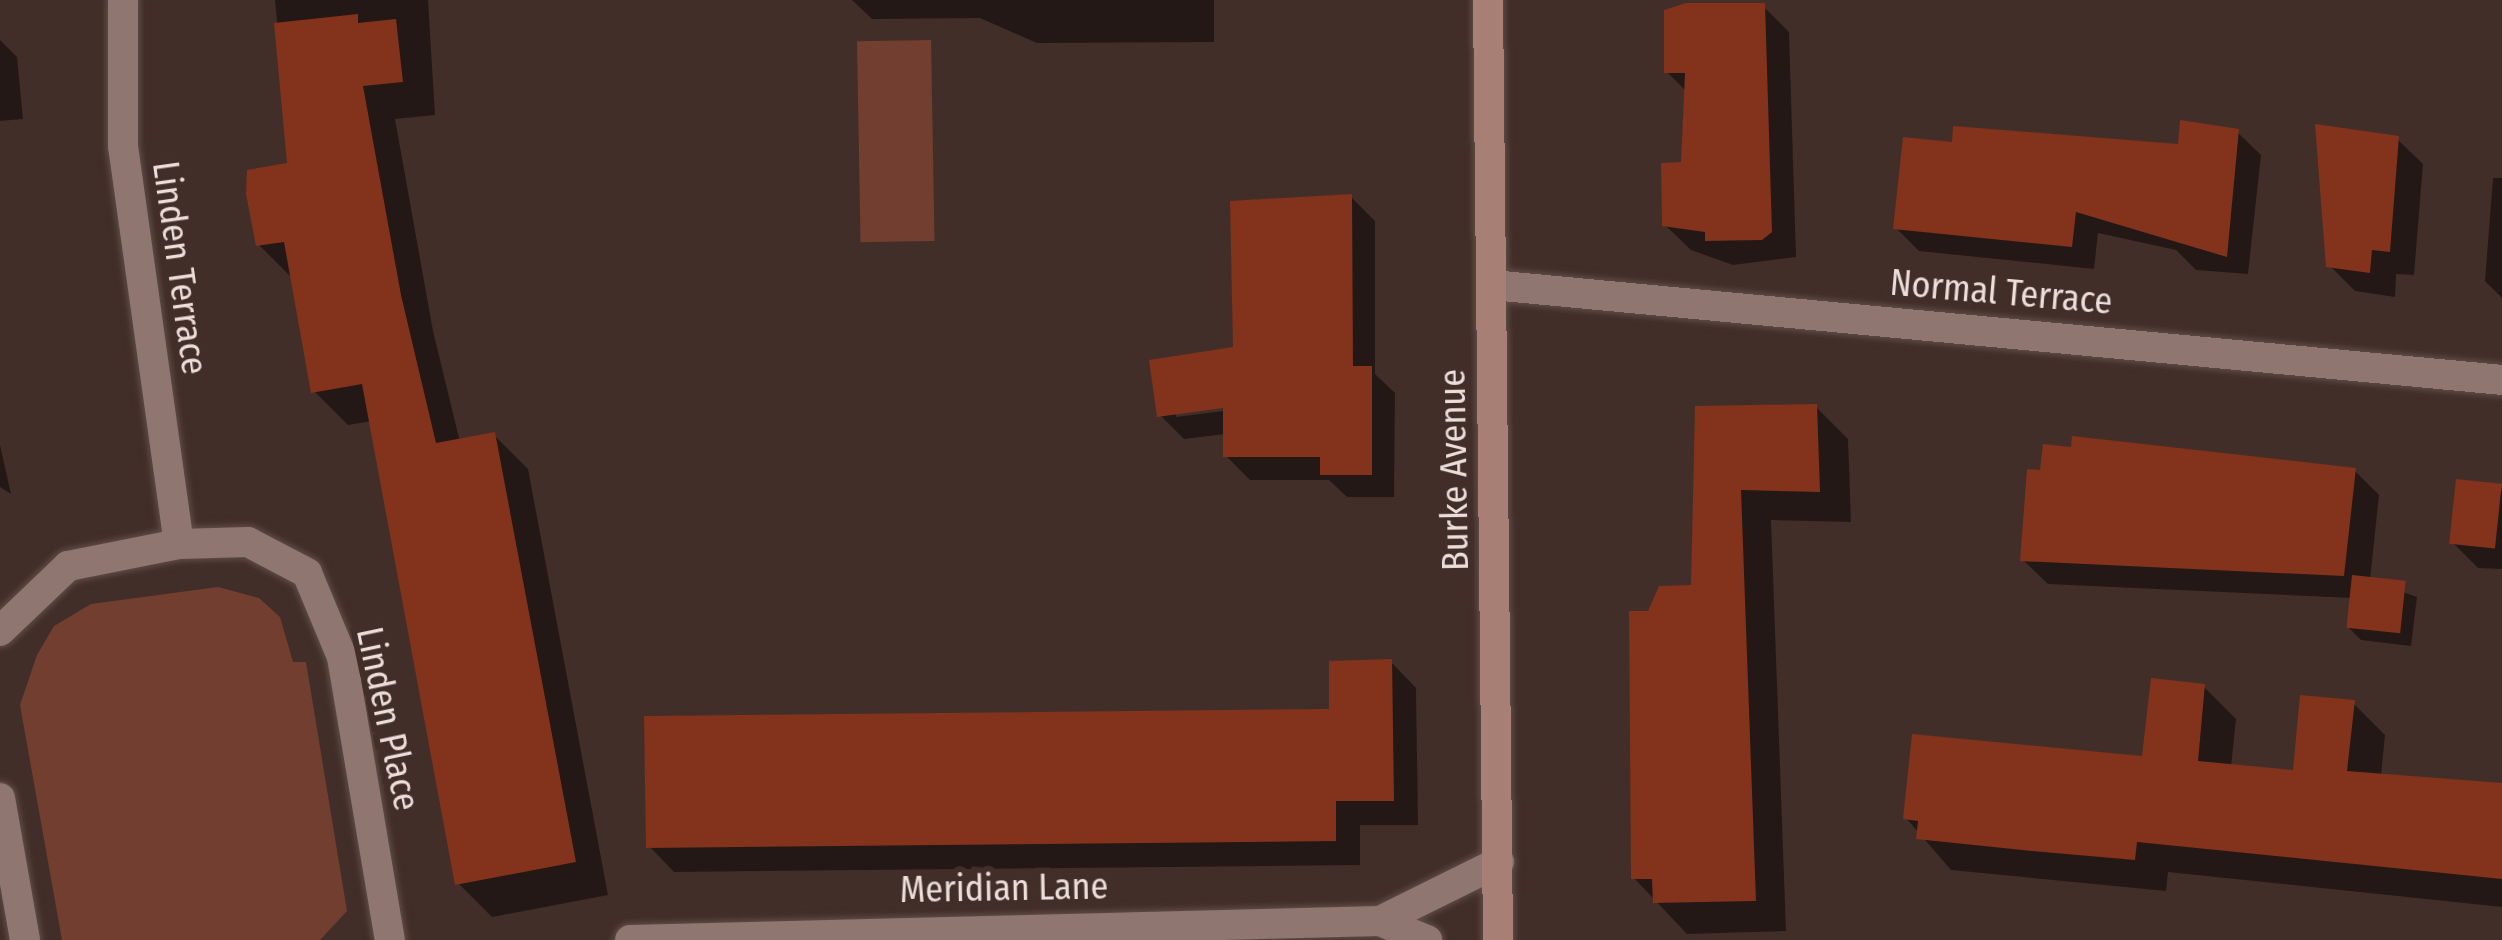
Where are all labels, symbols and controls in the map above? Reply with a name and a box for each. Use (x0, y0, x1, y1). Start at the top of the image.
street label: Linden Terrace (143, 158, 215, 378)
street label: Normal Terrace (1888, 262, 2114, 324)
street label: Burke Avenue (1432, 369, 1478, 571)
street label: Linden Place (346, 623, 428, 815)
street label: Meridian Lane (899, 866, 1109, 912)

